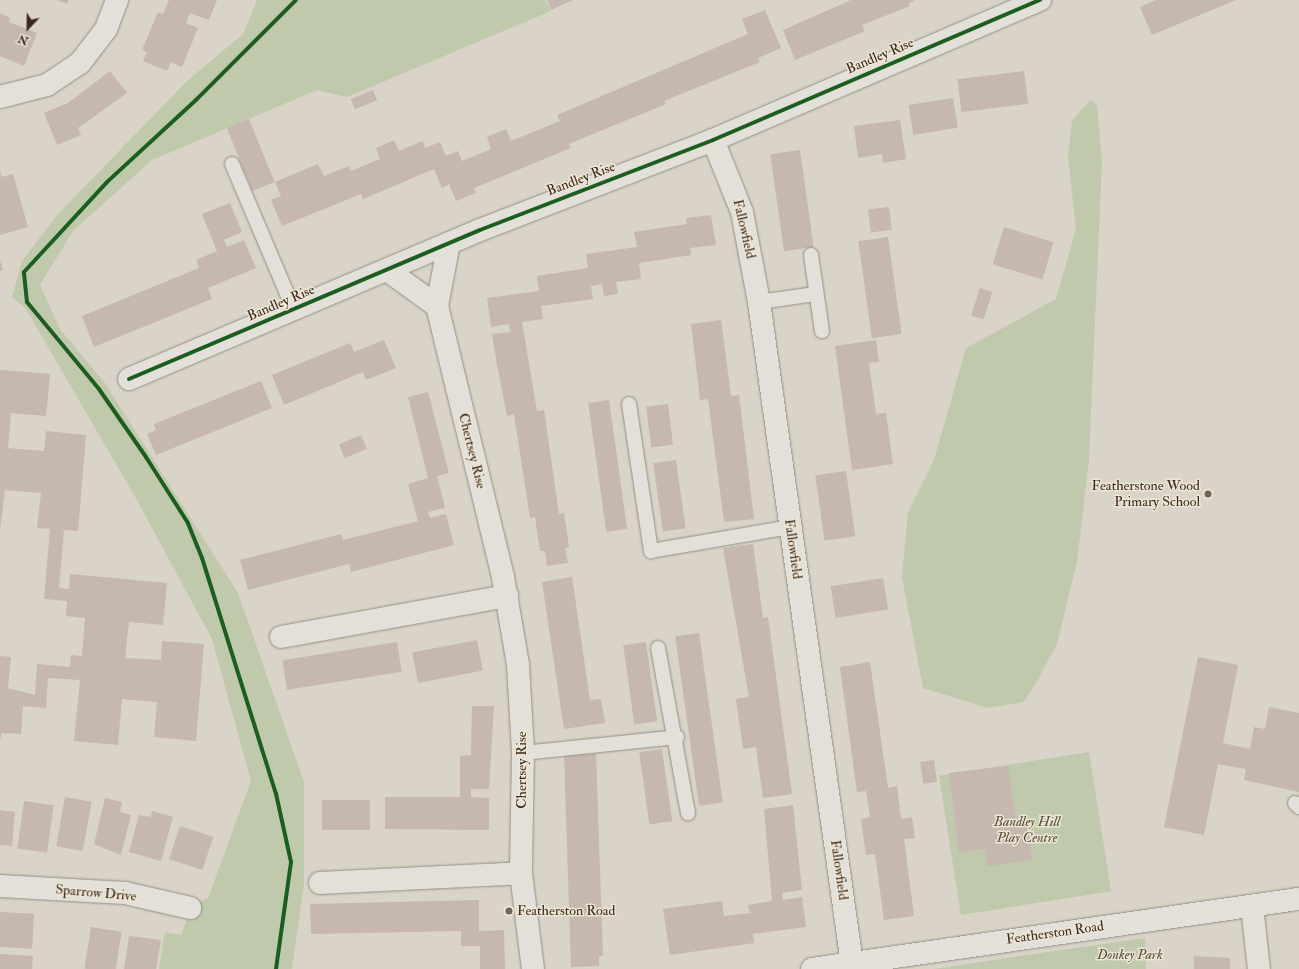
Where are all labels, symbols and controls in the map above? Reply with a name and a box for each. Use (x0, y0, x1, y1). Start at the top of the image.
north arrow (8, 8, 48, 48)
text: N (16, 32, 30, 47)
street label: Bandley Rise (844, 34, 916, 78)
street label: Bandley Rise (544, 158, 618, 200)
street label: Fallowfield (729, 198, 759, 260)
street label: Bandley Rise (245, 281, 317, 325)
street label: Chertsey Rise (454, 411, 490, 491)
place label: Featherstone Wood Primary School (1092, 478, 1200, 510)
marker: Featherstone Wood Primary School (1203, 489, 1213, 499)
street label: Fallowfield (780, 518, 806, 580)
street label: Chertsey Rise (514, 731, 530, 809)
park label: Bandley Hill Play Centre (994, 814, 1060, 846)
street label: Fallowfield (826, 839, 852, 901)
street label: Sparrow Drive (55, 881, 137, 905)
place label: Featherston Road (517, 903, 615, 919)
marker: Featherston Road (504, 906, 514, 916)
street label: Featherston Road (1005, 918, 1105, 948)
park label: Donkey Park (1097, 947, 1163, 963)

